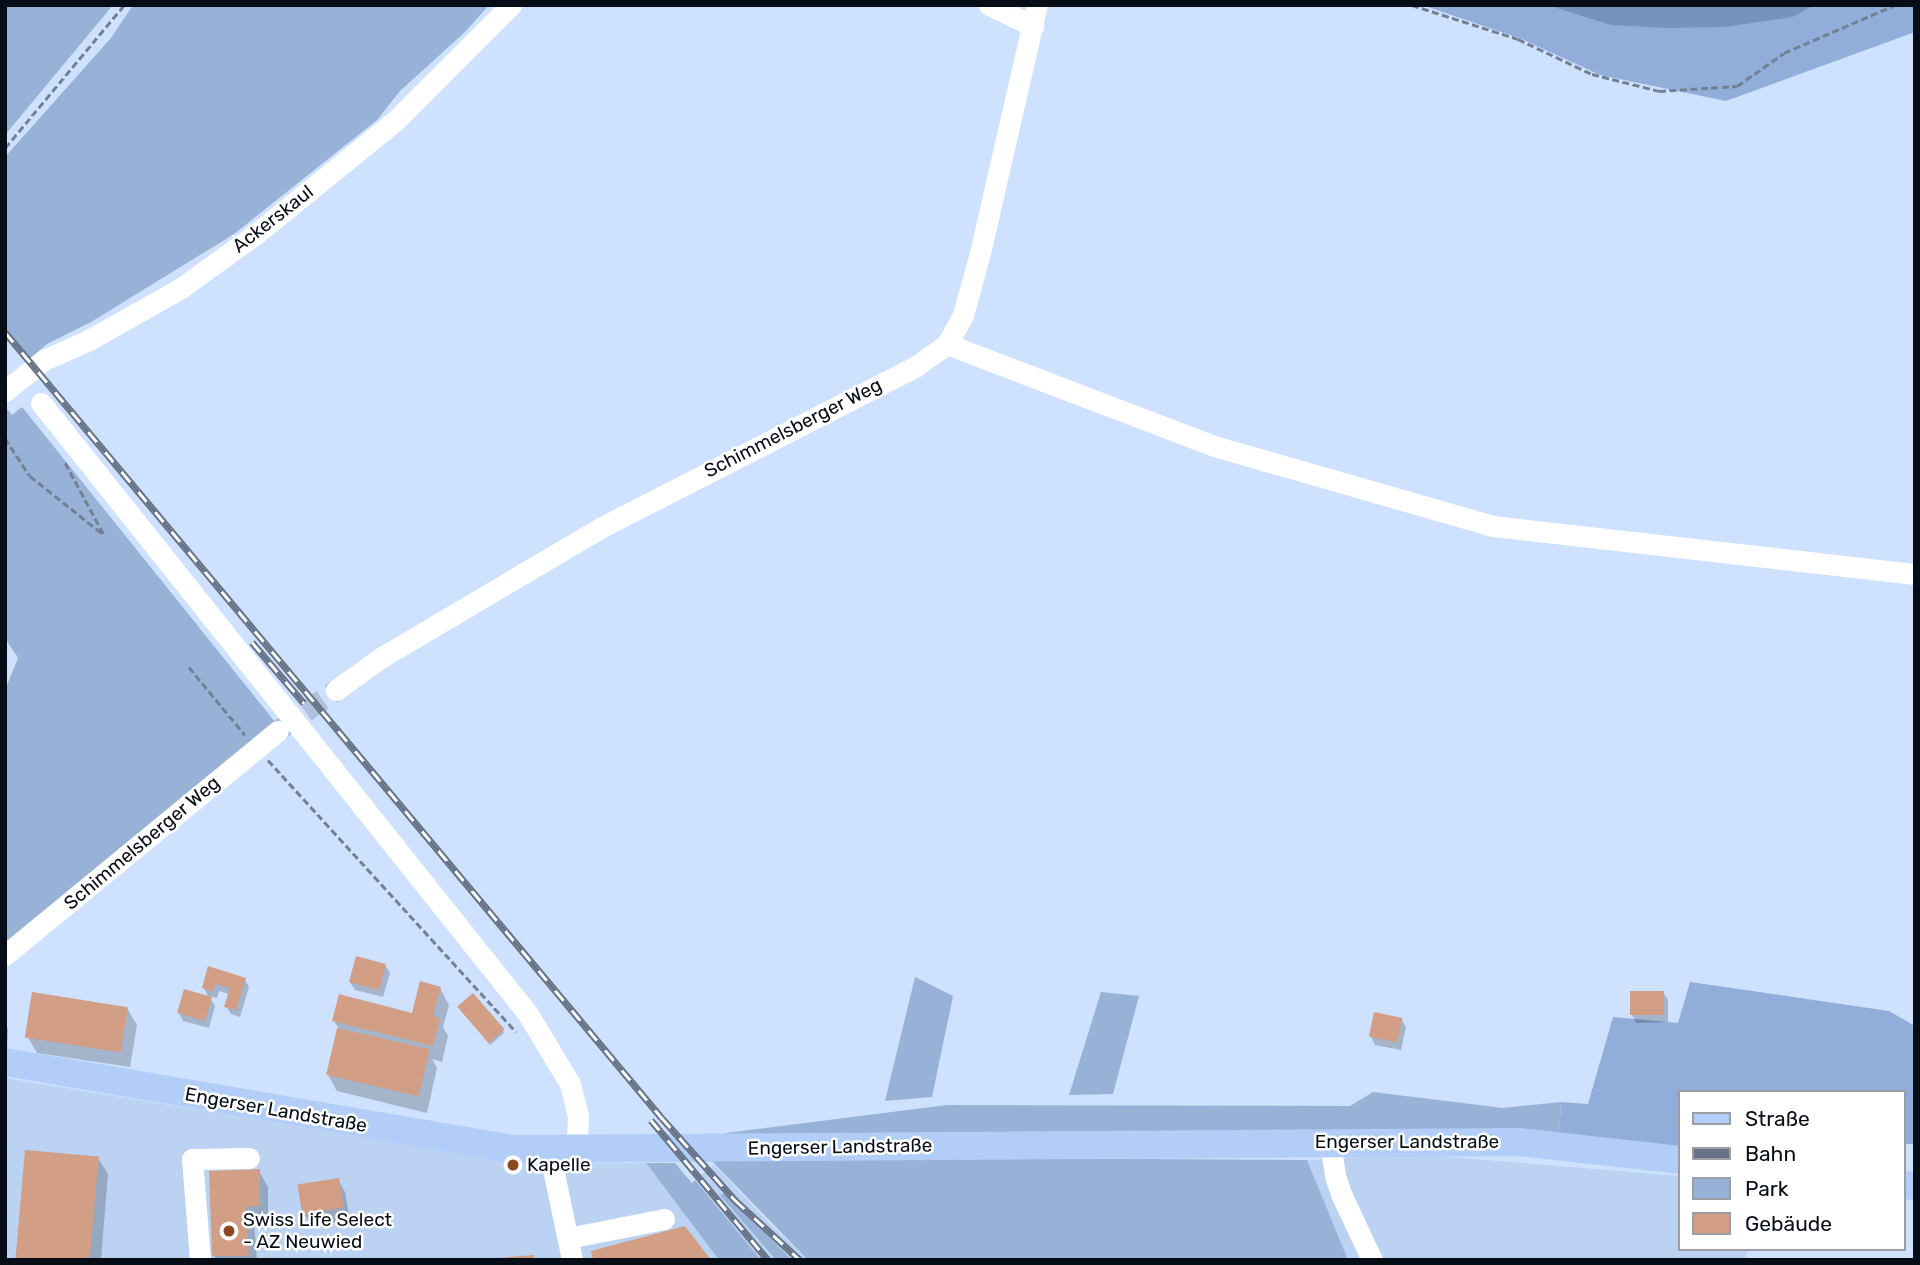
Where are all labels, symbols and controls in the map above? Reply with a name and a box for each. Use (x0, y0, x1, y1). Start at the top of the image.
street label: Ackerskaul (228, 180, 318, 258)
street label: Schimmelsberger Weg (700, 373, 886, 483)
street label: Schimmelsberger Weg (59, 771, 225, 915)
street label: Engerser Landstraße (183, 1083, 369, 1137)
legend (1678, 1090, 1906, 1251)
text: Straße (1745, 1106, 1810, 1131)
street label: Engerser Landstraße (1315, 1131, 1499, 1153)
street label: Engerser Landstraße (747, 1134, 933, 1160)
text: Bahn (1745, 1141, 1796, 1166)
place label: Kapelle (527, 1154, 591, 1176)
marker: Kapelle (505, 1157, 521, 1173)
text: Park (1745, 1176, 1789, 1201)
place label: Swiss Life Select - AZ Neuwied (243, 1209, 392, 1253)
text: Gebäude (1745, 1211, 1832, 1236)
marker: Swiss Life Select - AZ Neuwied (221, 1223, 237, 1239)

